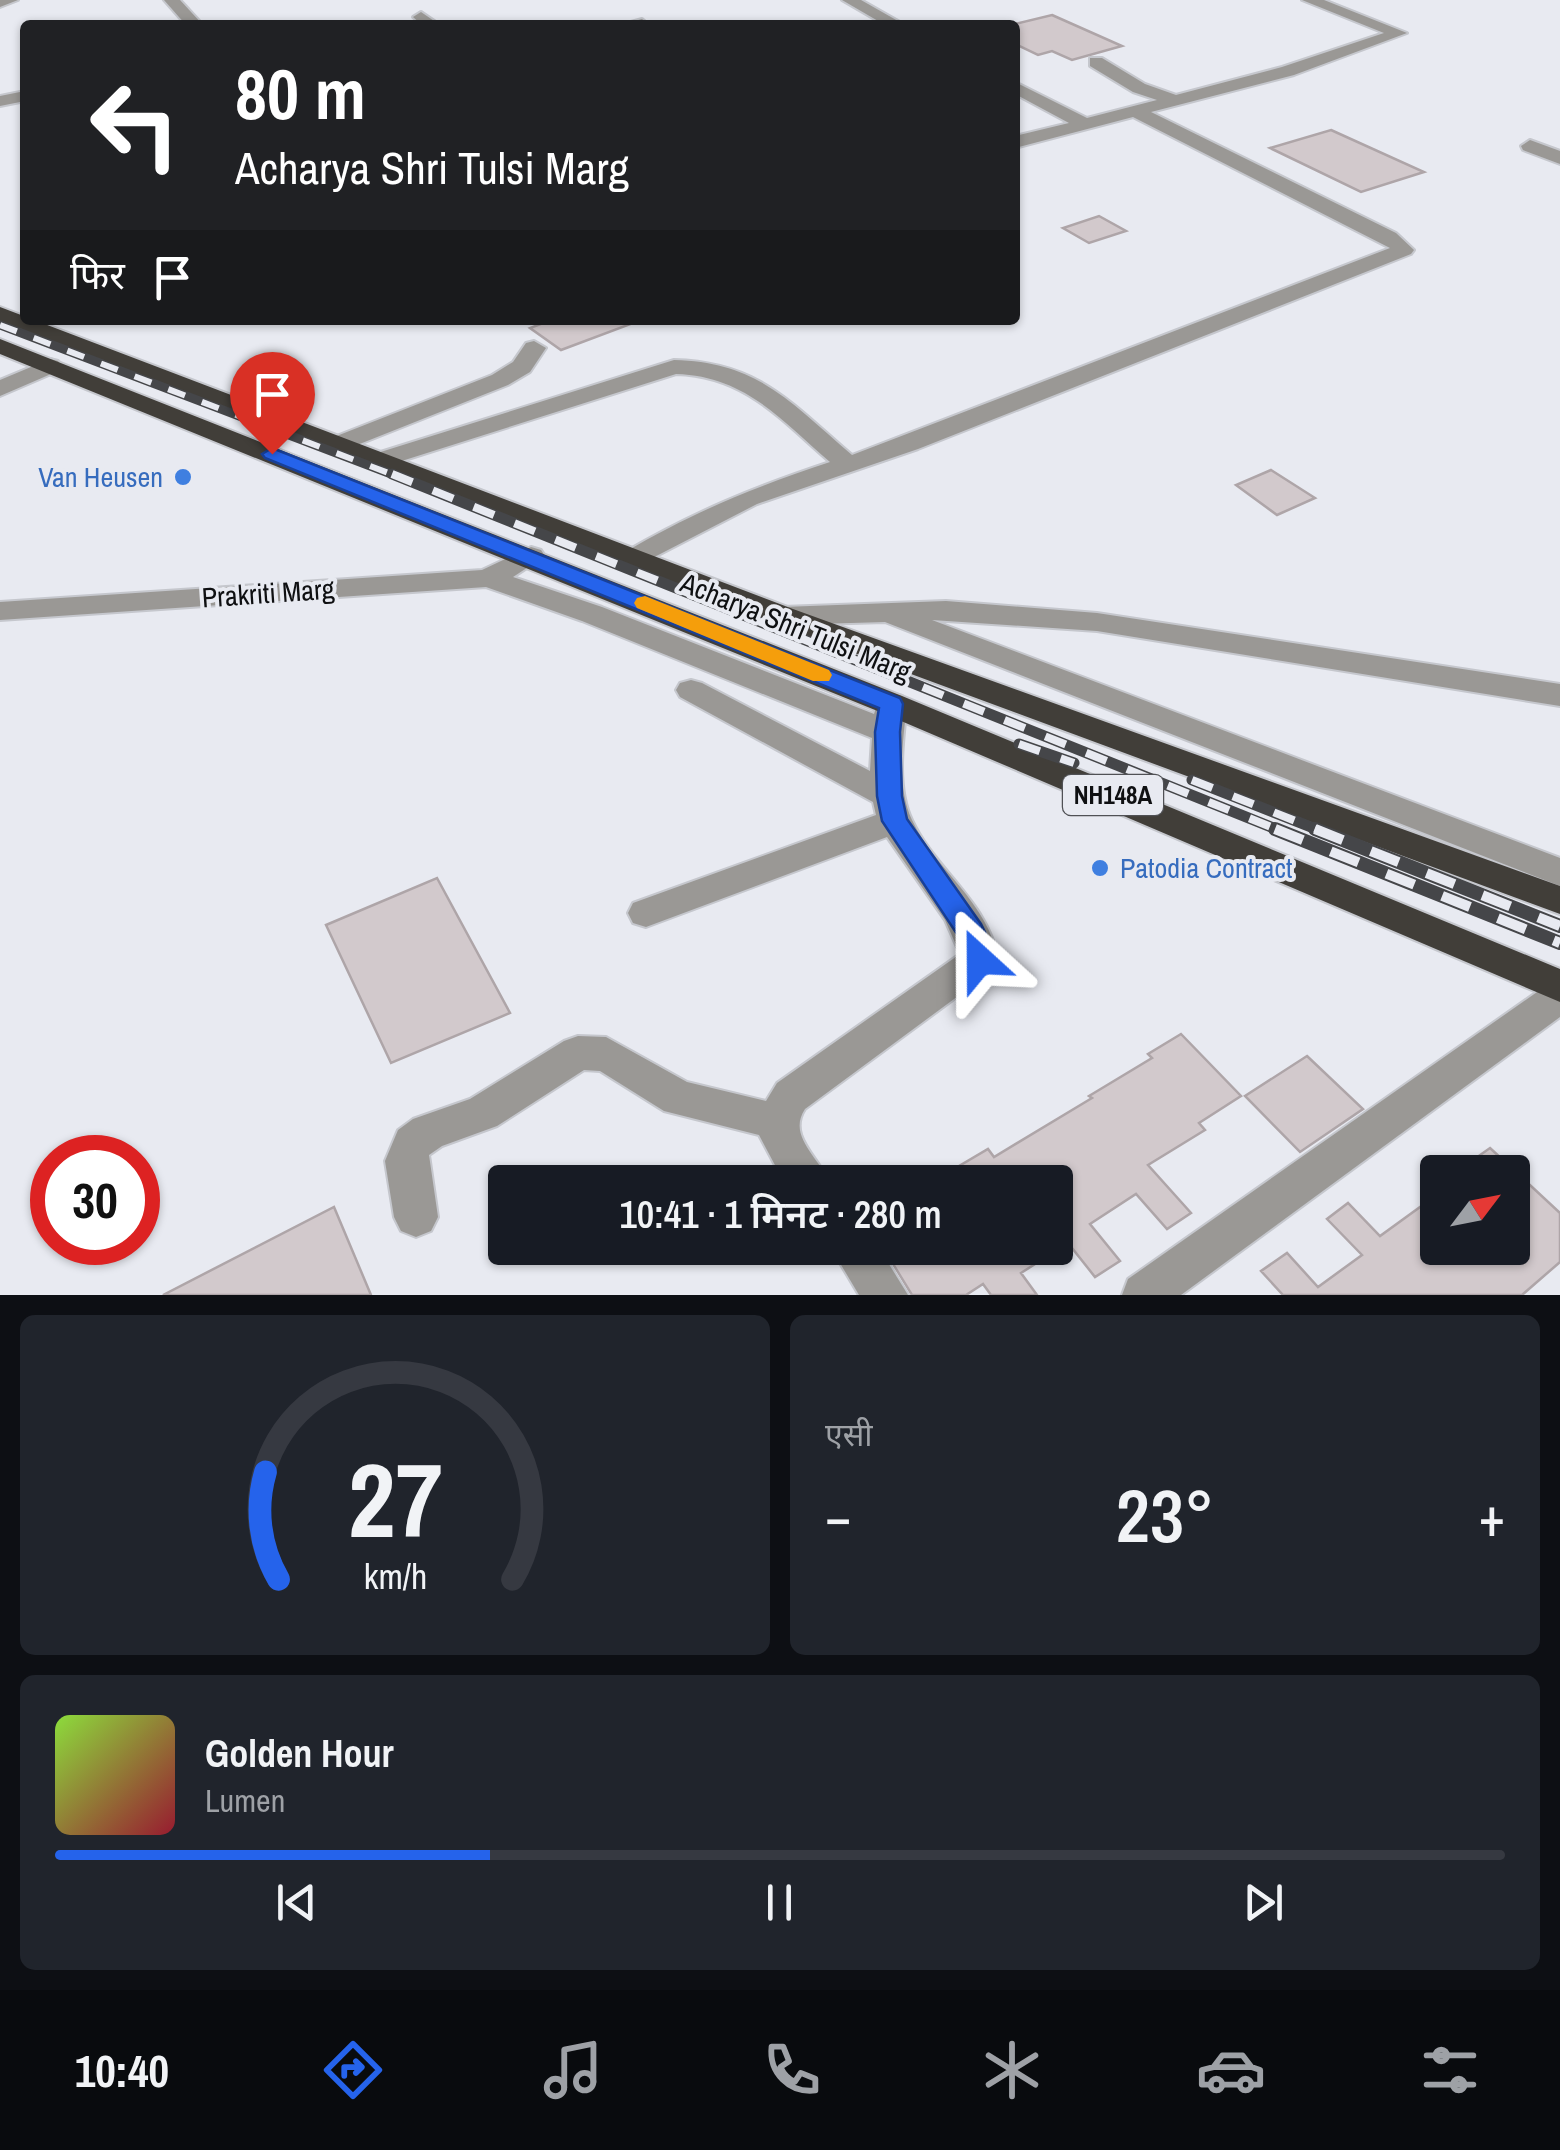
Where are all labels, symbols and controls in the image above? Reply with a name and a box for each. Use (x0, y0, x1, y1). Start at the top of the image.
text: 80 m (235, 47, 366, 141)
icon: left (70, 60, 200, 190)
text: Acharya Shri Tulsi Marg (235, 137, 629, 198)
text: फिर (70, 250, 125, 301)
icon: arrive (145, 250, 200, 305)
pin (230, 352, 315, 455)
icon: arrive (245, 367, 300, 422)
place label: Van Heusen (38, 458, 163, 496)
marker: Van Heusen (172, 466, 194, 488)
street label: Acharya Shri Tulsi Marg (674, 563, 917, 691)
street label: Prakriti Marg (200, 569, 336, 617)
road number: NH148A (1063, 775, 1163, 815)
place label: Patodia Contract (1120, 849, 1292, 887)
marker: Patodia Contract (1089, 857, 1111, 879)
position arrow (928, 908, 1032, 1012)
speed limit sign: 30 (30, 1135, 160, 1265)
north arrow (1420, 1155, 1530, 1265)
map controls (1420, 1155, 1530, 1265)
text: 10:41 · 1 मिनट · 280 m (620, 1189, 941, 1240)
text: एसी (825, 1413, 873, 1456)
text: 27 (348, 1429, 442, 1569)
text: 23° (1116, 1464, 1214, 1565)
text: − (825, 1479, 851, 1553)
text: + (1479, 1479, 1505, 1553)
text: km/h (363, 1552, 427, 1600)
text: Golden Hour (205, 1728, 394, 1779)
text: Lumen (205, 1779, 285, 1822)
icon: previous (269, 1875, 324, 1930)
icon: pause (752, 1875, 807, 1930)
icon: next (1236, 1875, 1291, 1930)
icon: directions (318, 2035, 388, 2105)
icon: music (538, 2035, 608, 2105)
icon: phone (757, 2035, 827, 2105)
icon: climate (977, 2035, 1047, 2105)
icon: car (1196, 2035, 1266, 2105)
icon: filters (1415, 2035, 1485, 2105)
text: 10:40 (75, 2040, 169, 2101)

